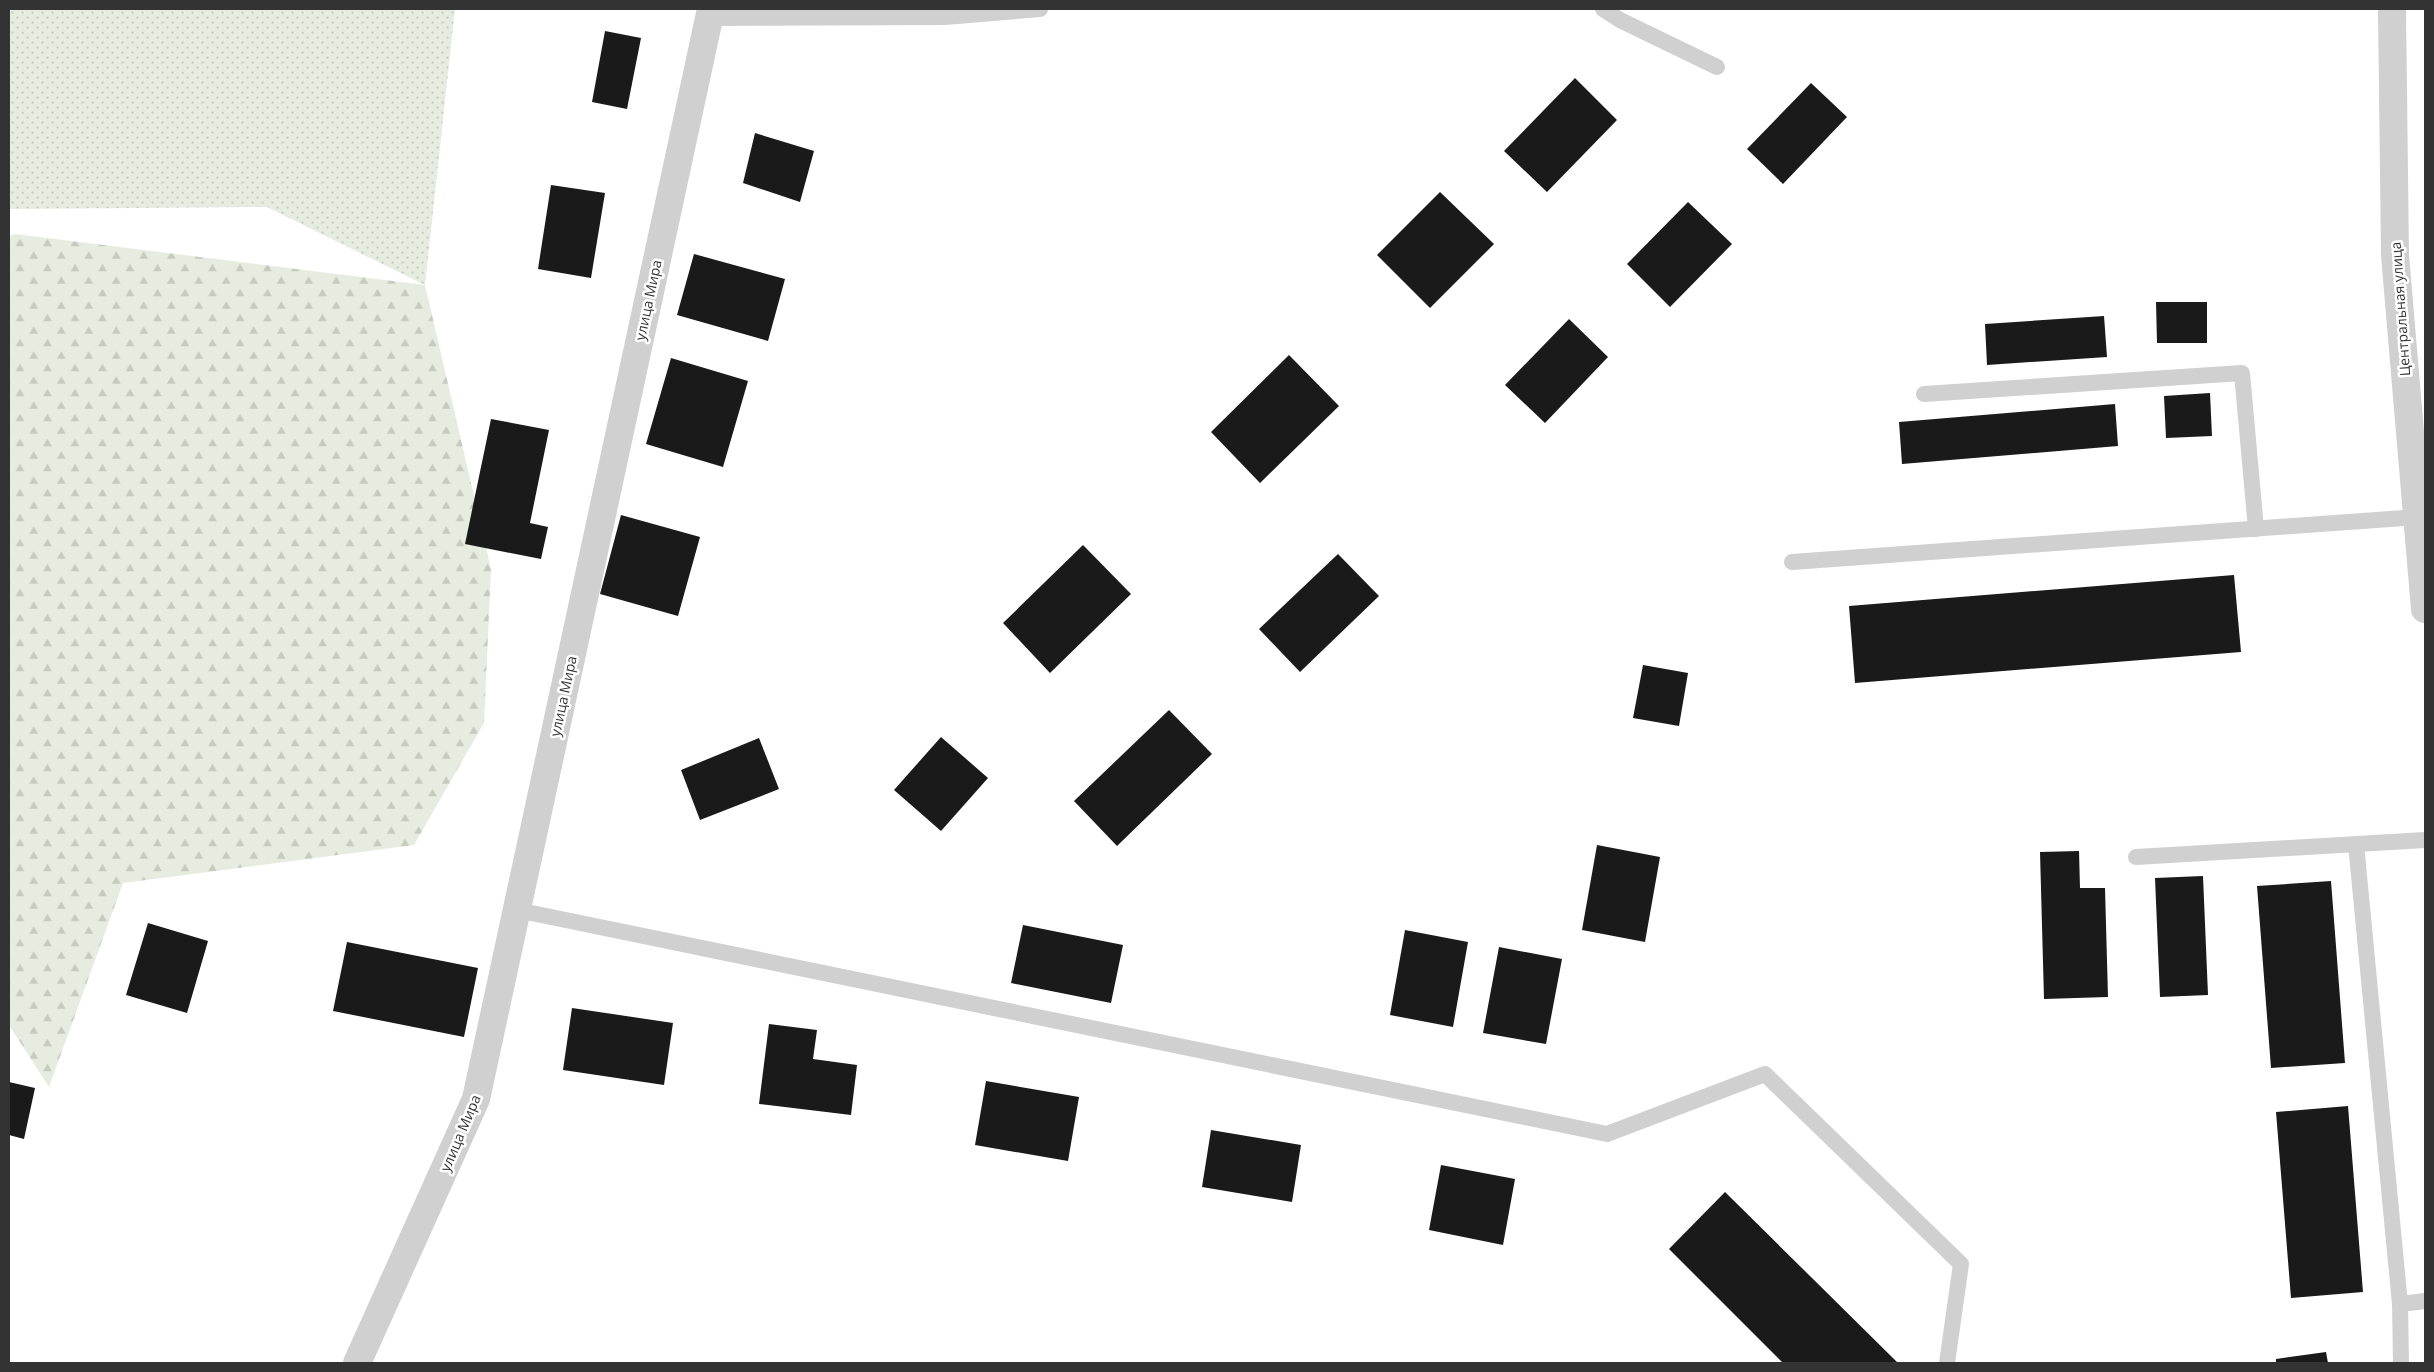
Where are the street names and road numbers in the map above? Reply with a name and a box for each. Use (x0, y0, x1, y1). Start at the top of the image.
street label: Центральная улица (2386, 241, 2414, 377)
street label: улица Мира (630, 258, 666, 342)
street label: улица Мира (545, 654, 581, 738)
street label: улица Мира (435, 1092, 485, 1174)

